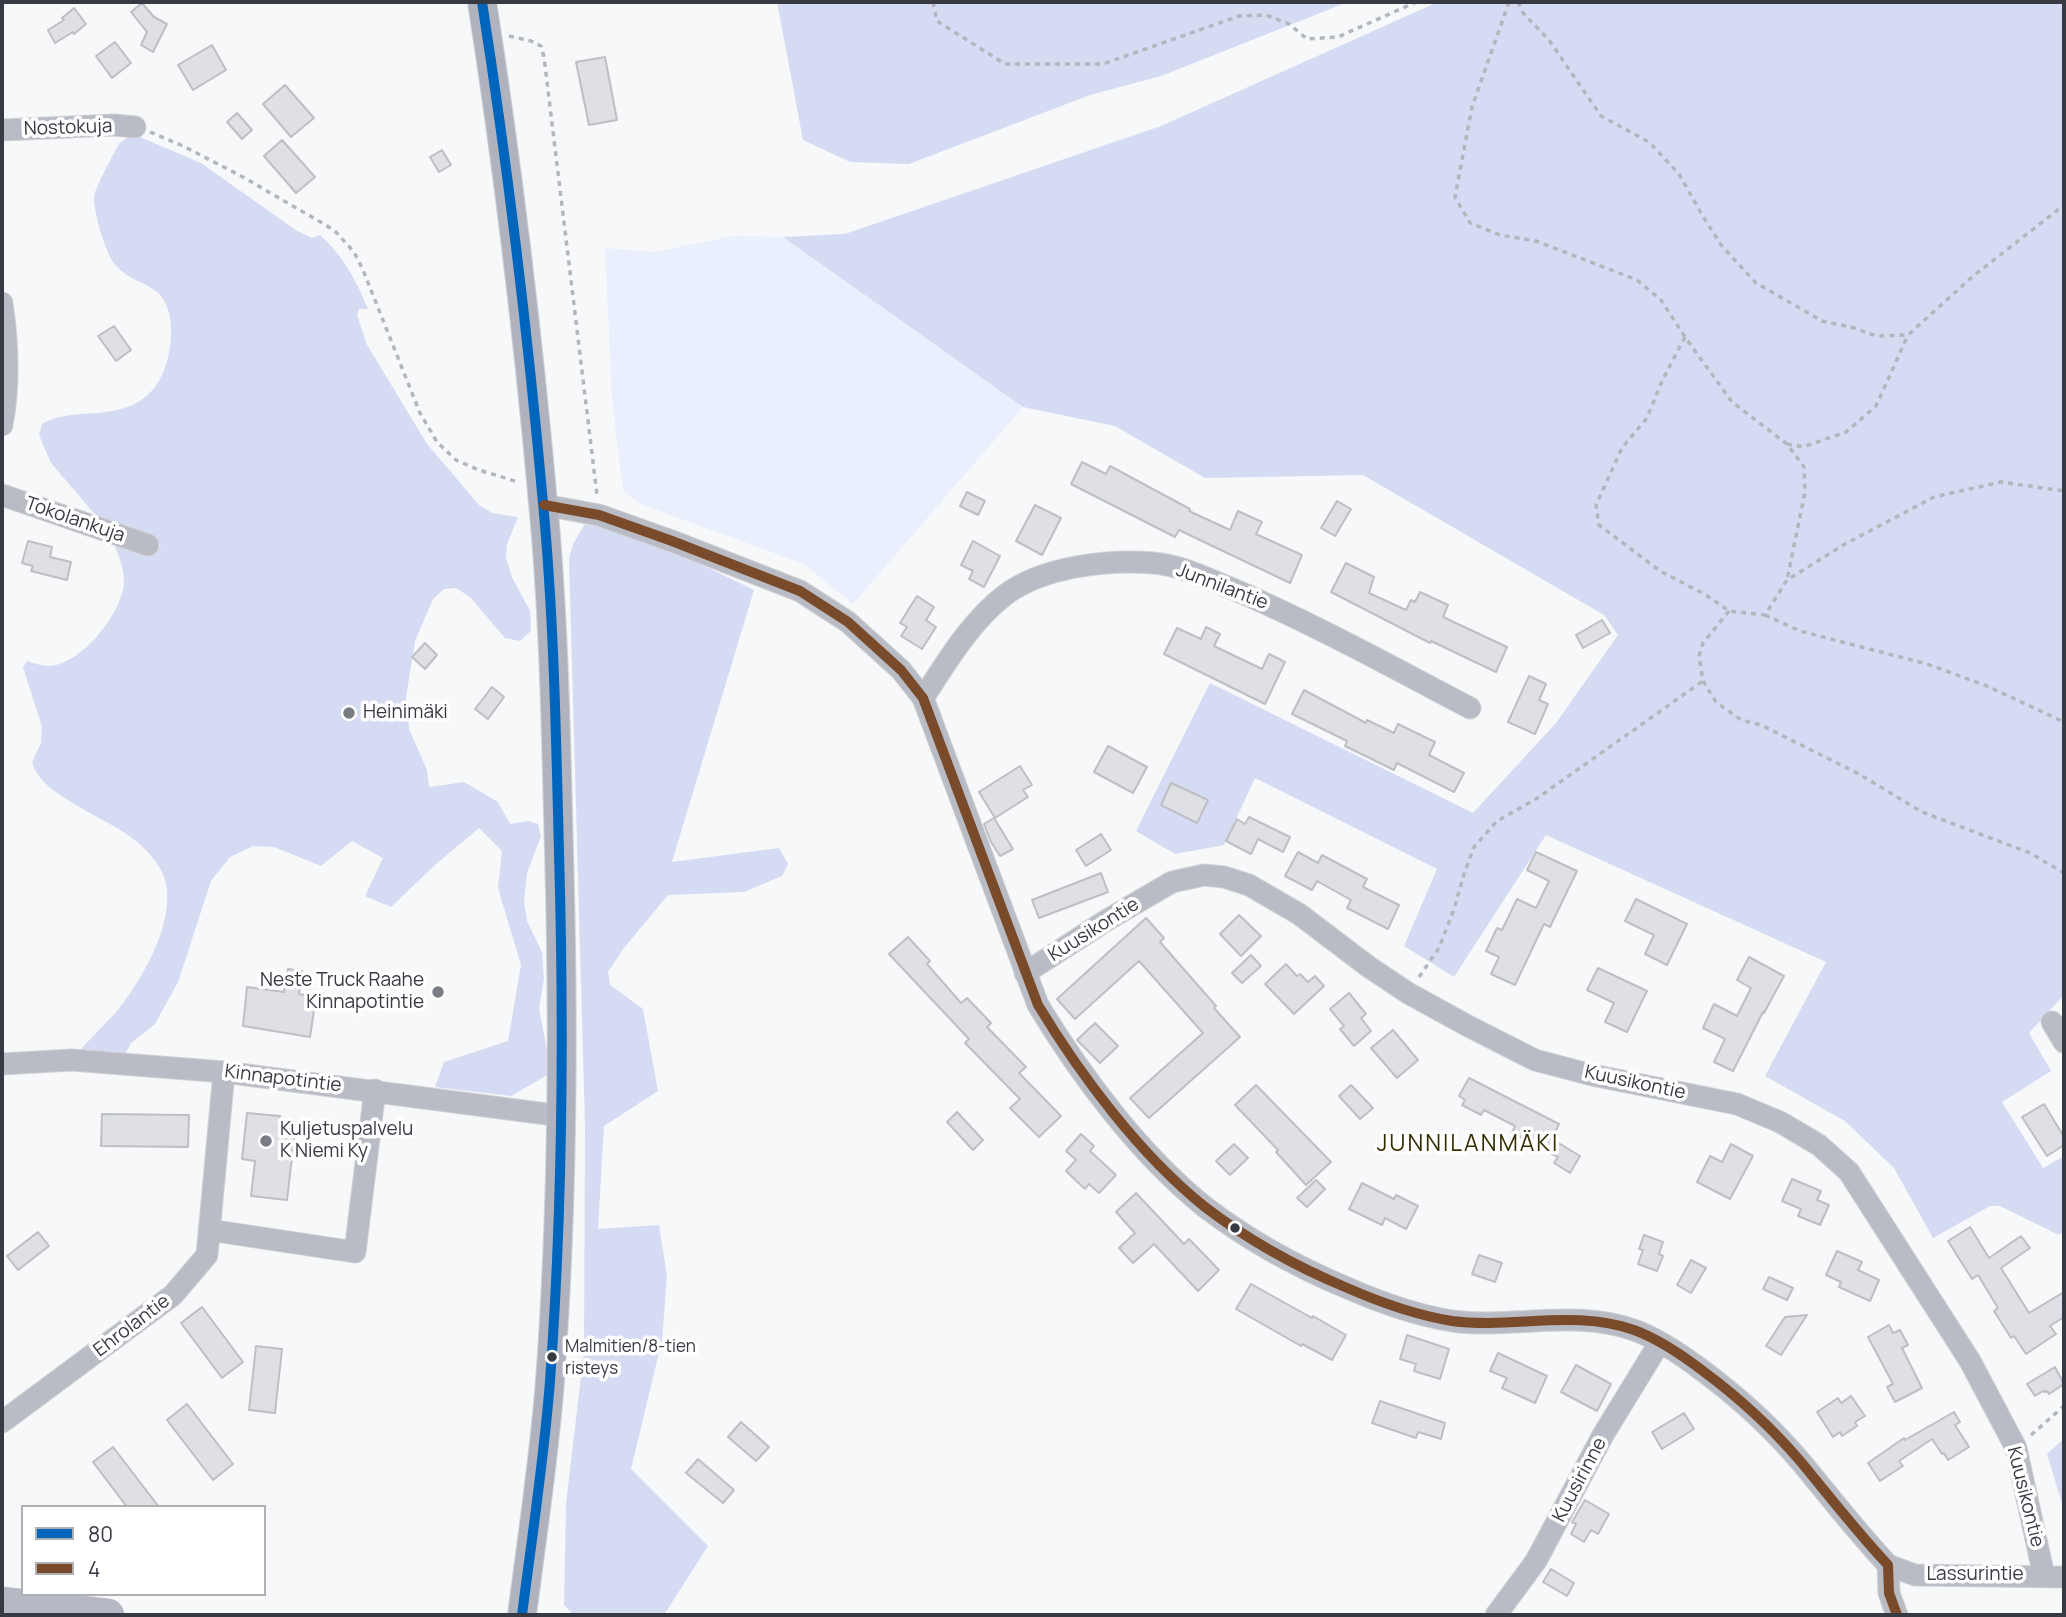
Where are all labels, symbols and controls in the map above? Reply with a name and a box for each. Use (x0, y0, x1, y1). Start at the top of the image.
street label: Nostokuja (23, 115, 113, 141)
street label: Tokolankuja (22, 492, 128, 548)
street label: Junnilantie (1173, 559, 1271, 615)
place label: Heinimäki (363, 702, 448, 724)
marker: Heinimäki (341, 705, 357, 721)
street label: Kuusikontie (1044, 893, 1144, 967)
place label: Neste Truck Raahe Kinnapotintie (260, 970, 424, 1014)
marker: Neste Truck Raahe Kinnapotintie (430, 984, 446, 1000)
street label: Kinnapotintie (223, 1061, 343, 1097)
street label: Kuusikontie (1582, 1061, 1688, 1105)
place label: Kuljetuspalvelu K Niemi Ky (280, 1119, 413, 1163)
district label: JUNNILANMÄKI (1378, 1131, 1558, 1159)
marker: Kuljetuspalvelu K Niemi Ky (258, 1133, 274, 1149)
unlabelled marker (1228, 1221, 1242, 1235)
street label: Ehrolantie (89, 1290, 175, 1362)
place label: Malmitien/8-tien risteys (565, 1337, 696, 1377)
marker: Malmitien/8-tien risteys (545, 1350, 559, 1364)
street label: Kuusirinne (1548, 1434, 1612, 1526)
street label: Kuusikontie (2002, 1445, 2048, 1549)
legend (21, 1505, 266, 1596)
text: 80 (88, 1520, 113, 1548)
text: 4 (88, 1555, 100, 1583)
street label: Lassurintie (1926, 1564, 2024, 1586)

